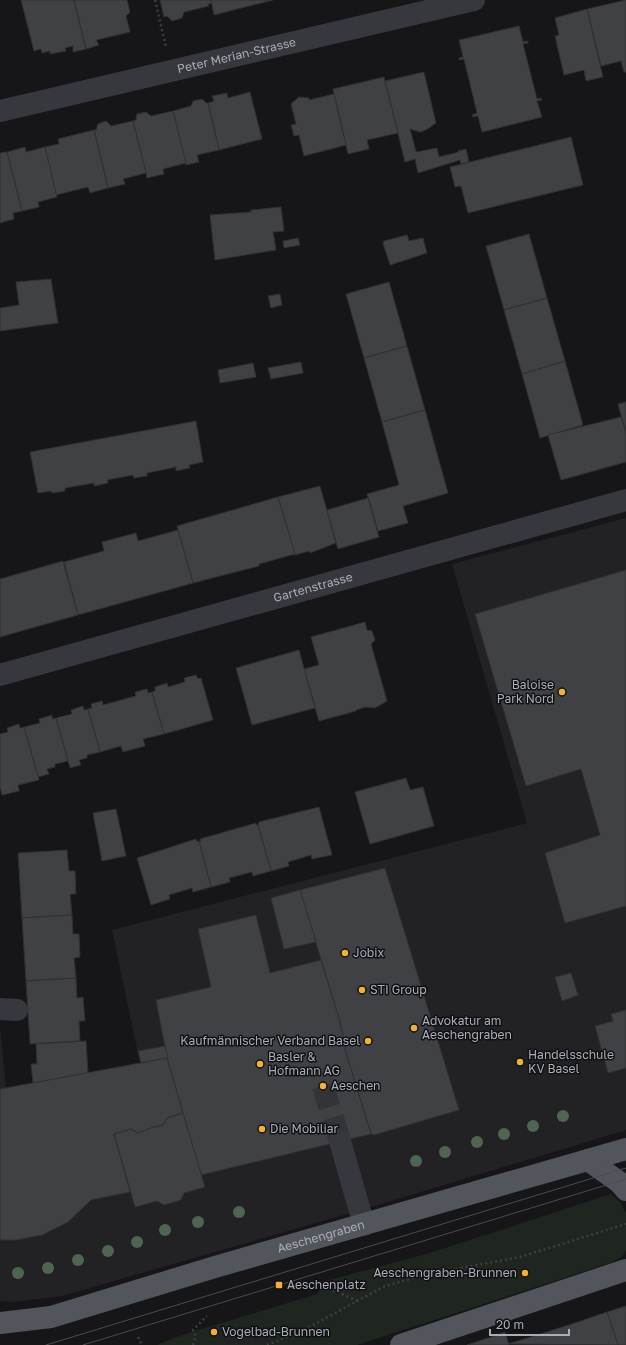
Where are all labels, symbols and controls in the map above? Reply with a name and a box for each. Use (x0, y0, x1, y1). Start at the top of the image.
street label: Peter Merian-Strasse (176, 34, 297, 76)
street label: Gartenstrasse (272, 569, 354, 605)
place label: Baloise Park Nord (497, 677, 554, 706)
marker: Baloise Park Nord (557, 687, 567, 697)
place label: Jobix (353, 945, 384, 960)
marker: Jobix (340, 948, 350, 958)
place label: STI Group (370, 982, 427, 997)
marker: STI Group (357, 985, 367, 995)
place label: Advokatur am Aeschengraben (422, 1013, 512, 1042)
marker: Advokatur am Aeschengraben (409, 1023, 419, 1033)
place label: Kaufmännischer Verband Basel (180, 1033, 360, 1048)
marker: Kaufmännischer Verband Basel (363, 1036, 373, 1046)
place label: Handelsschule KV Basel (528, 1047, 614, 1076)
place label: Basler & Hofmann AG (268, 1049, 340, 1078)
marker: Handelsschule KV Basel (515, 1057, 525, 1067)
marker: Basler & Hofmann AG (255, 1059, 265, 1069)
place label: Aeschen (331, 1078, 381, 1093)
marker: Aeschen (318, 1081, 328, 1091)
place label: Die Mobiliar (270, 1121, 339, 1136)
marker: Die Mobiliar (257, 1124, 267, 1134)
street label: Aeschengraben (275, 1216, 366, 1256)
place label: Aeschengraben-Brunnen (373, 1265, 517, 1280)
marker: Aeschengraben-Brunnen (520, 1268, 530, 1278)
place label: Aeschenplatz (287, 1277, 366, 1292)
marker: Aeschenplatz (274, 1280, 284, 1290)
scale bar (490, 1311, 569, 1337)
text: 20 m (496, 1317, 524, 1332)
place label: Vogelbad-Brunnen (222, 1324, 330, 1339)
marker: Vogelbad-Brunnen (209, 1327, 219, 1337)

